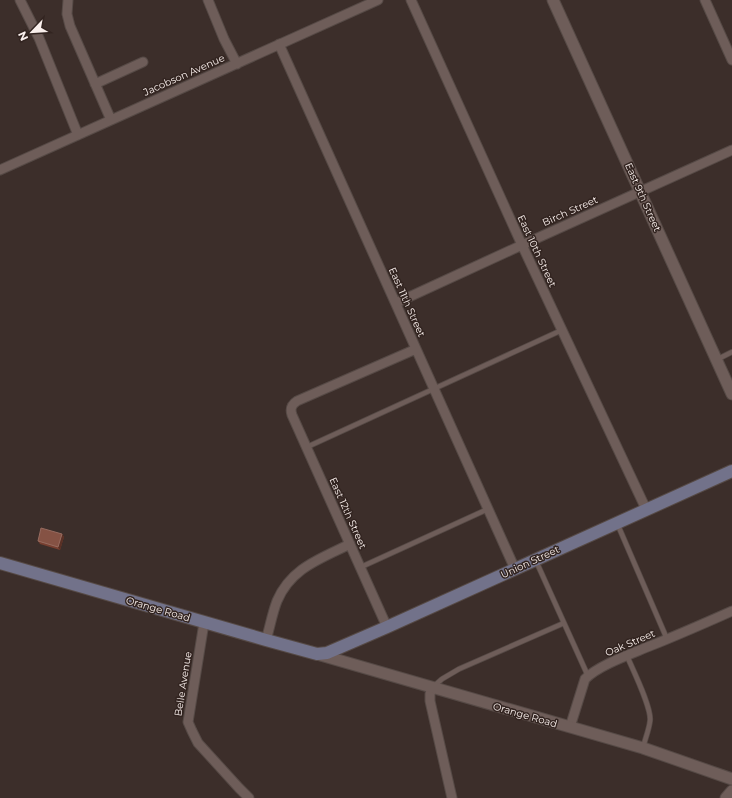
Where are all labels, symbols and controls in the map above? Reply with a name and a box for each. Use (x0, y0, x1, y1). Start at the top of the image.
north arrow (12, 12, 52, 52)
text: N (15, 29, 31, 43)
street label: Jacobson Avenue (140, 51, 227, 99)
street label: East 9th Street (622, 161, 664, 233)
street label: Birch Street (540, 193, 600, 229)
street label: East 10th Street (515, 213, 559, 289)
street label: East 11th Street (386, 265, 428, 339)
street label: East 12th Street (326, 475, 370, 551)
street label: Union Street (499, 543, 561, 581)
street label: Orange Road (124, 594, 192, 624)
street label: Oak Street (603, 627, 657, 659)
street label: Belle Avenue (171, 651, 195, 717)
street label: Orange Road (491, 700, 559, 730)

